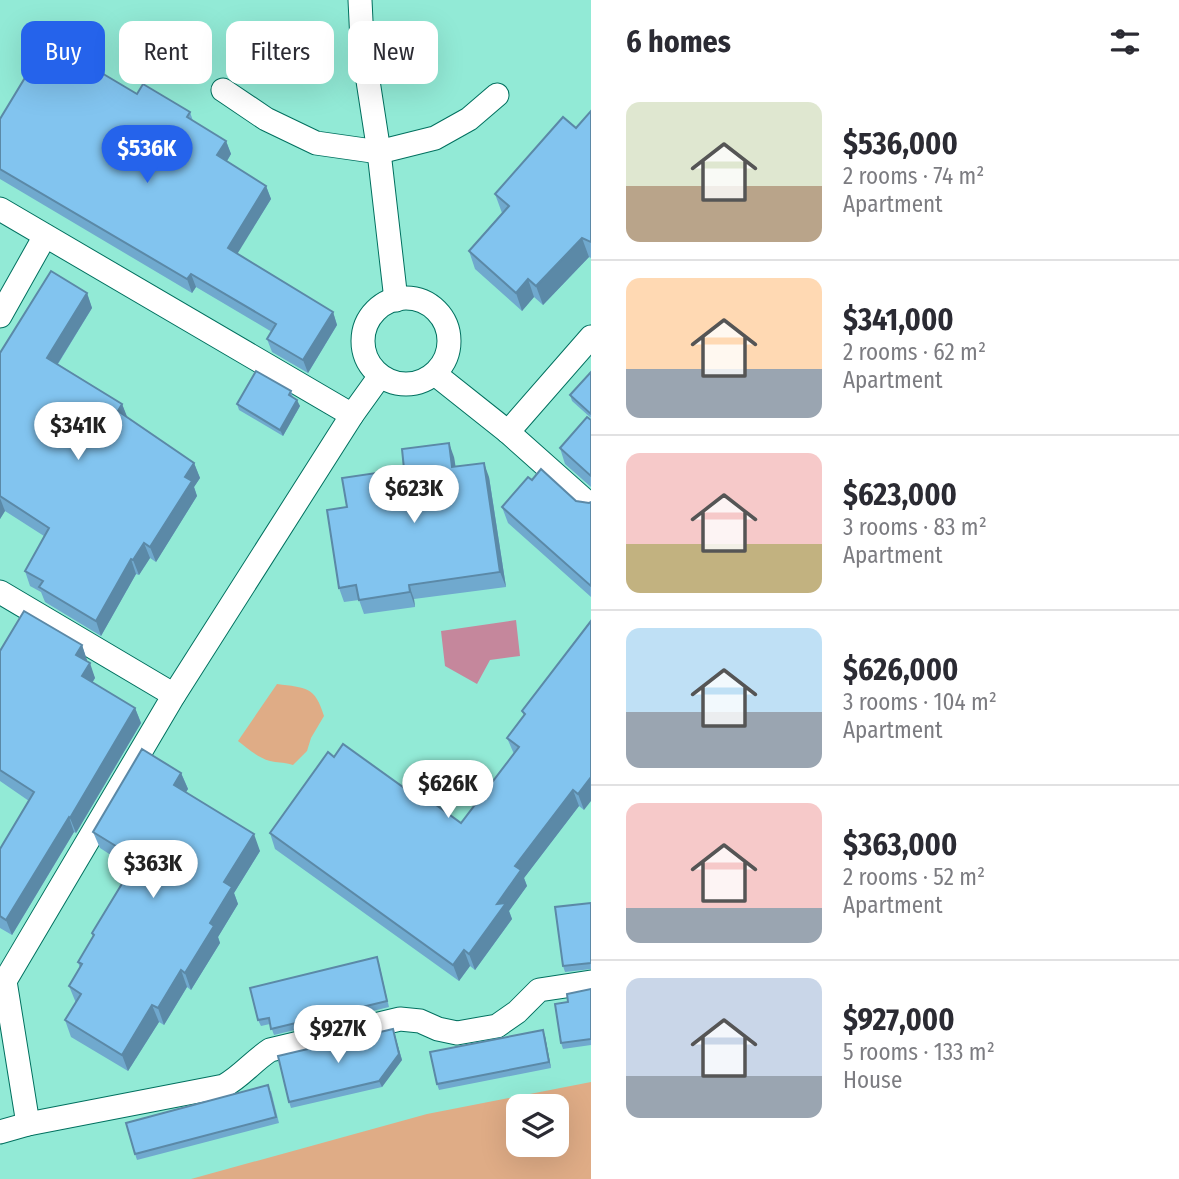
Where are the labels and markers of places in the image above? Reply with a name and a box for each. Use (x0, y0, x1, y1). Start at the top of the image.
pin: $536K (98, 125, 196, 185)
pin: $341K (29, 402, 127, 462)
pin: $623K (365, 466, 463, 525)
pin: $626K (399, 760, 497, 820)
pin: $363K (104, 841, 202, 900)
pin: $927K (289, 1006, 387, 1065)

